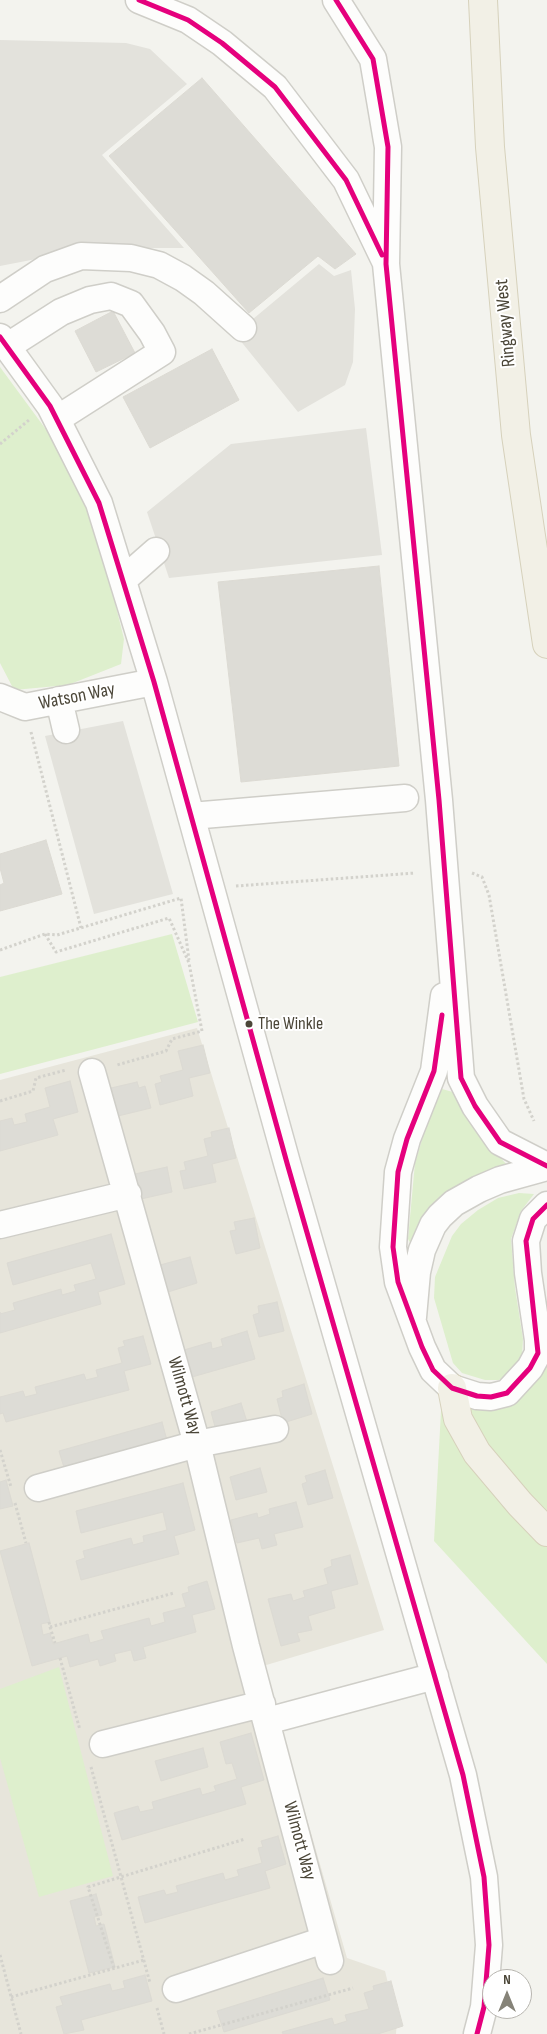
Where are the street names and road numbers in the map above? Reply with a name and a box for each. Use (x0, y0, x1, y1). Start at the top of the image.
street label: Ringway West (491, 278, 521, 368)
street label: Watson Way (37, 678, 117, 716)
street label: Wilmott Way (162, 1354, 206, 1438)
street label: Wilmott Way (278, 1799, 320, 1883)

